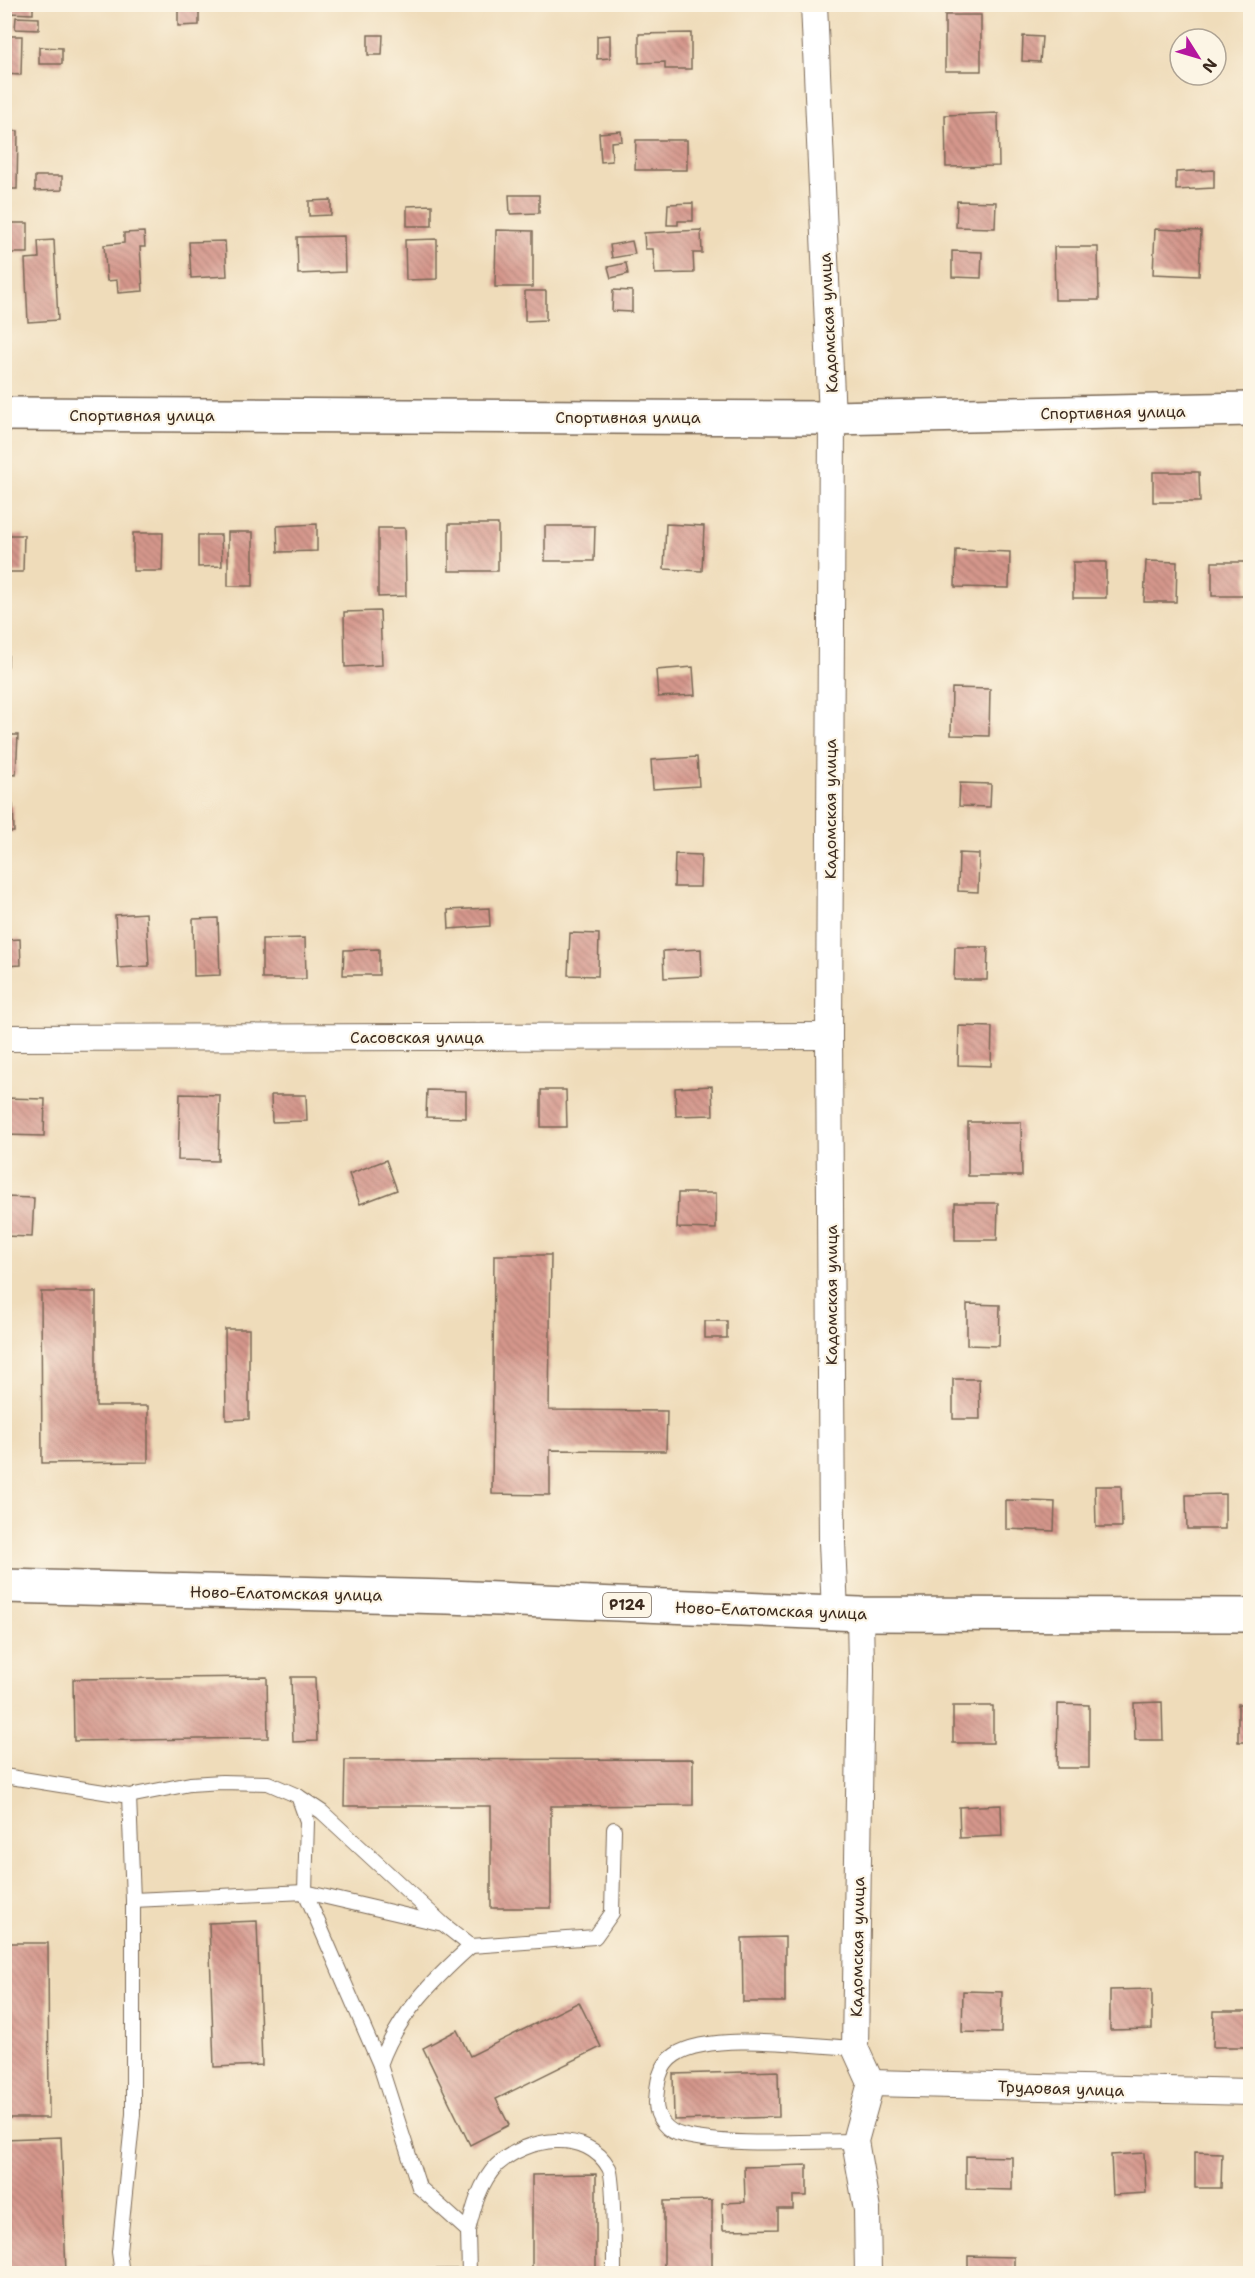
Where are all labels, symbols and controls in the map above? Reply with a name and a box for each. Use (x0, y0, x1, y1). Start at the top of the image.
north arrow (1168, 27, 1228, 87)
text: N (1197, 54, 1222, 77)
street label: Кадомская улица (814, 252, 843, 394)
street label: Спортивная улица (1040, 401, 1186, 424)
street label: Спортивная улица (69, 405, 215, 426)
street label: Спортивная улица (555, 407, 701, 428)
street label: Кадомская улица (820, 739, 841, 879)
street label: Сасовская улица (350, 1027, 484, 1048)
street label: Кадомская улица (821, 1225, 842, 1365)
street label: Ново-Елатомская улица (190, 1581, 382, 1606)
road number: Р124 (603, 1593, 651, 1617)
street label: Ново-Елатомская улица (674, 1597, 868, 1624)
street label: Кадомская улица (846, 1877, 869, 2017)
street label: Трудовая улица (997, 2076, 1125, 2101)

